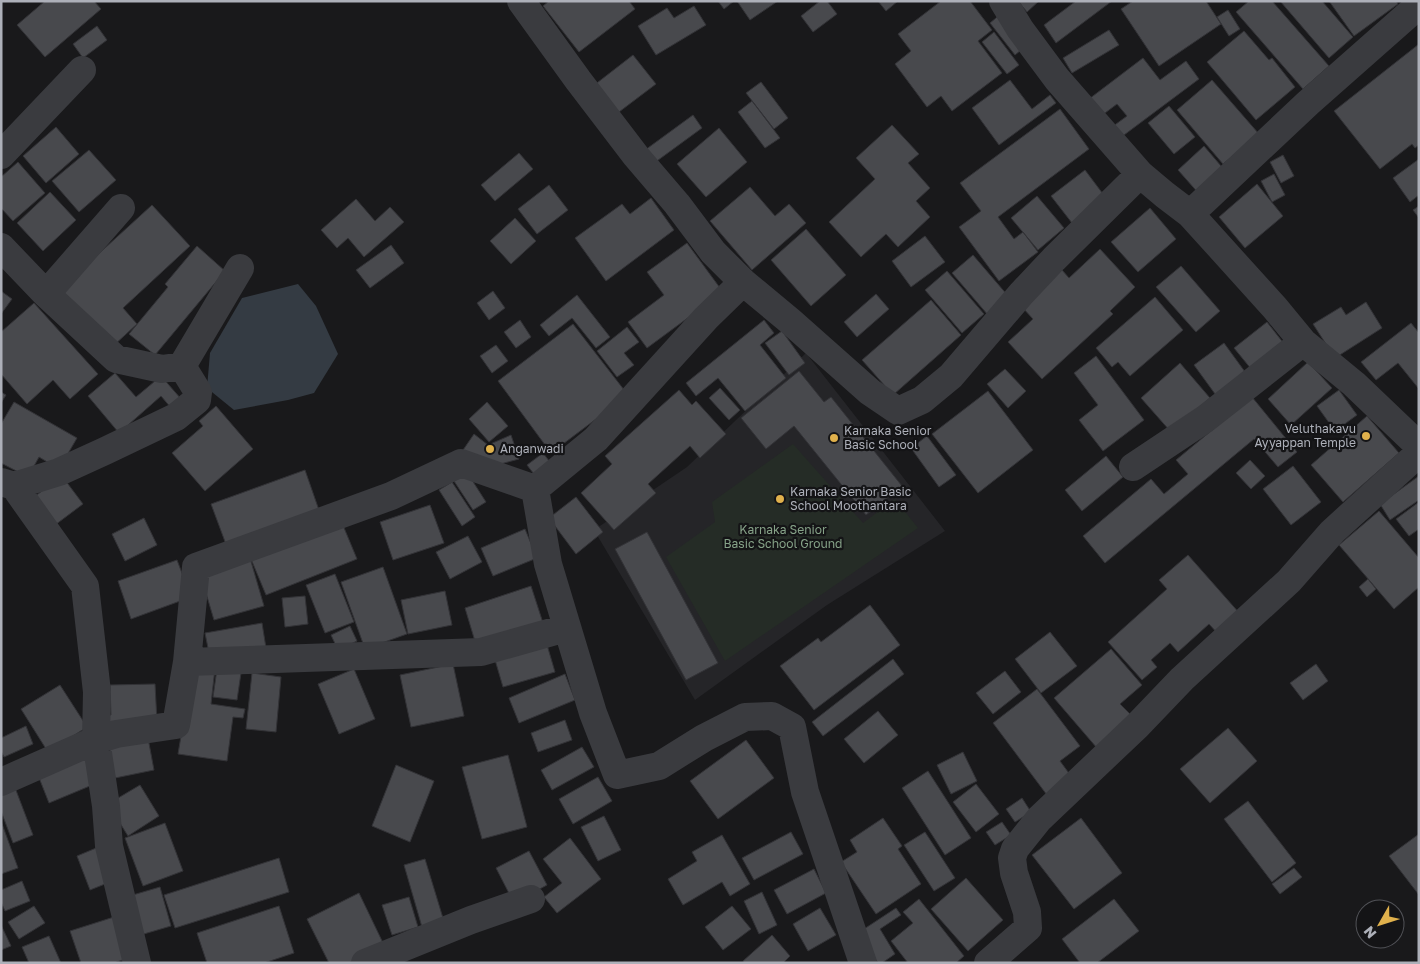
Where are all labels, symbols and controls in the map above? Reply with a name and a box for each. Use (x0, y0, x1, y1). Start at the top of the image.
place label: Veluthakavu Ayyappan Temple (1255, 421, 1356, 450)
place label: Karnaka Senior Basic School (844, 423, 932, 452)
marker: Veluthakavu Ayyappan Temple (1360, 430, 1372, 442)
marker: Karnaka Senior Basic School (828, 432, 840, 444)
place label: Anganwadi (500, 441, 564, 456)
marker: Anganwadi (484, 443, 496, 455)
place label: Karnaka Senior Basic School Moothantara (790, 484, 912, 513)
marker: Karnaka Senior Basic School Moothantara (774, 493, 786, 505)
park label: Karnaka Senior Basic School Ground (723, 522, 843, 551)
north arrow (1355, 899, 1405, 949)
text: N (1360, 923, 1379, 942)

